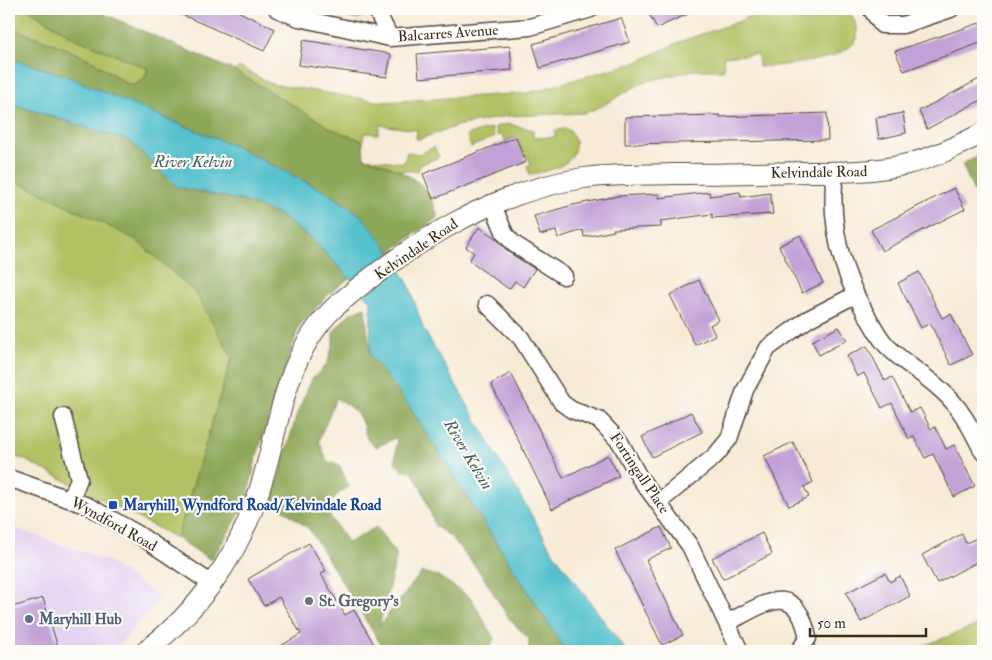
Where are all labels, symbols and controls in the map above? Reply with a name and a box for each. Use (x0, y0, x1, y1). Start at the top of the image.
street label: Balcarres Avenue (397, 20, 499, 47)
water label: River Kelvin (153, 152, 232, 172)
street label: Kelvindale Road (771, 162, 868, 183)
street label: Kelvindale Road (371, 214, 462, 284)
water label: River Kelvin (439, 415, 497, 493)
street label: Fortingall Place (605, 429, 674, 518)
street label: Wyndford Road (66, 492, 161, 556)
place label: Maryhill, Wyndford Road/ Kelvindale Road (122, 496, 382, 516)
marker: Maryhill, Wyndford Road/ Kelvindale Road (107, 499, 119, 511)
place label: St. Gregory's (319, 592, 399, 612)
marker: St. Gregory's (303, 595, 315, 607)
scale bar (810, 605, 926, 637)
place label: Maryhill Hub (38, 610, 122, 630)
marker: Maryhill Hub (23, 613, 35, 625)
text: 50 m (817, 614, 846, 633)

